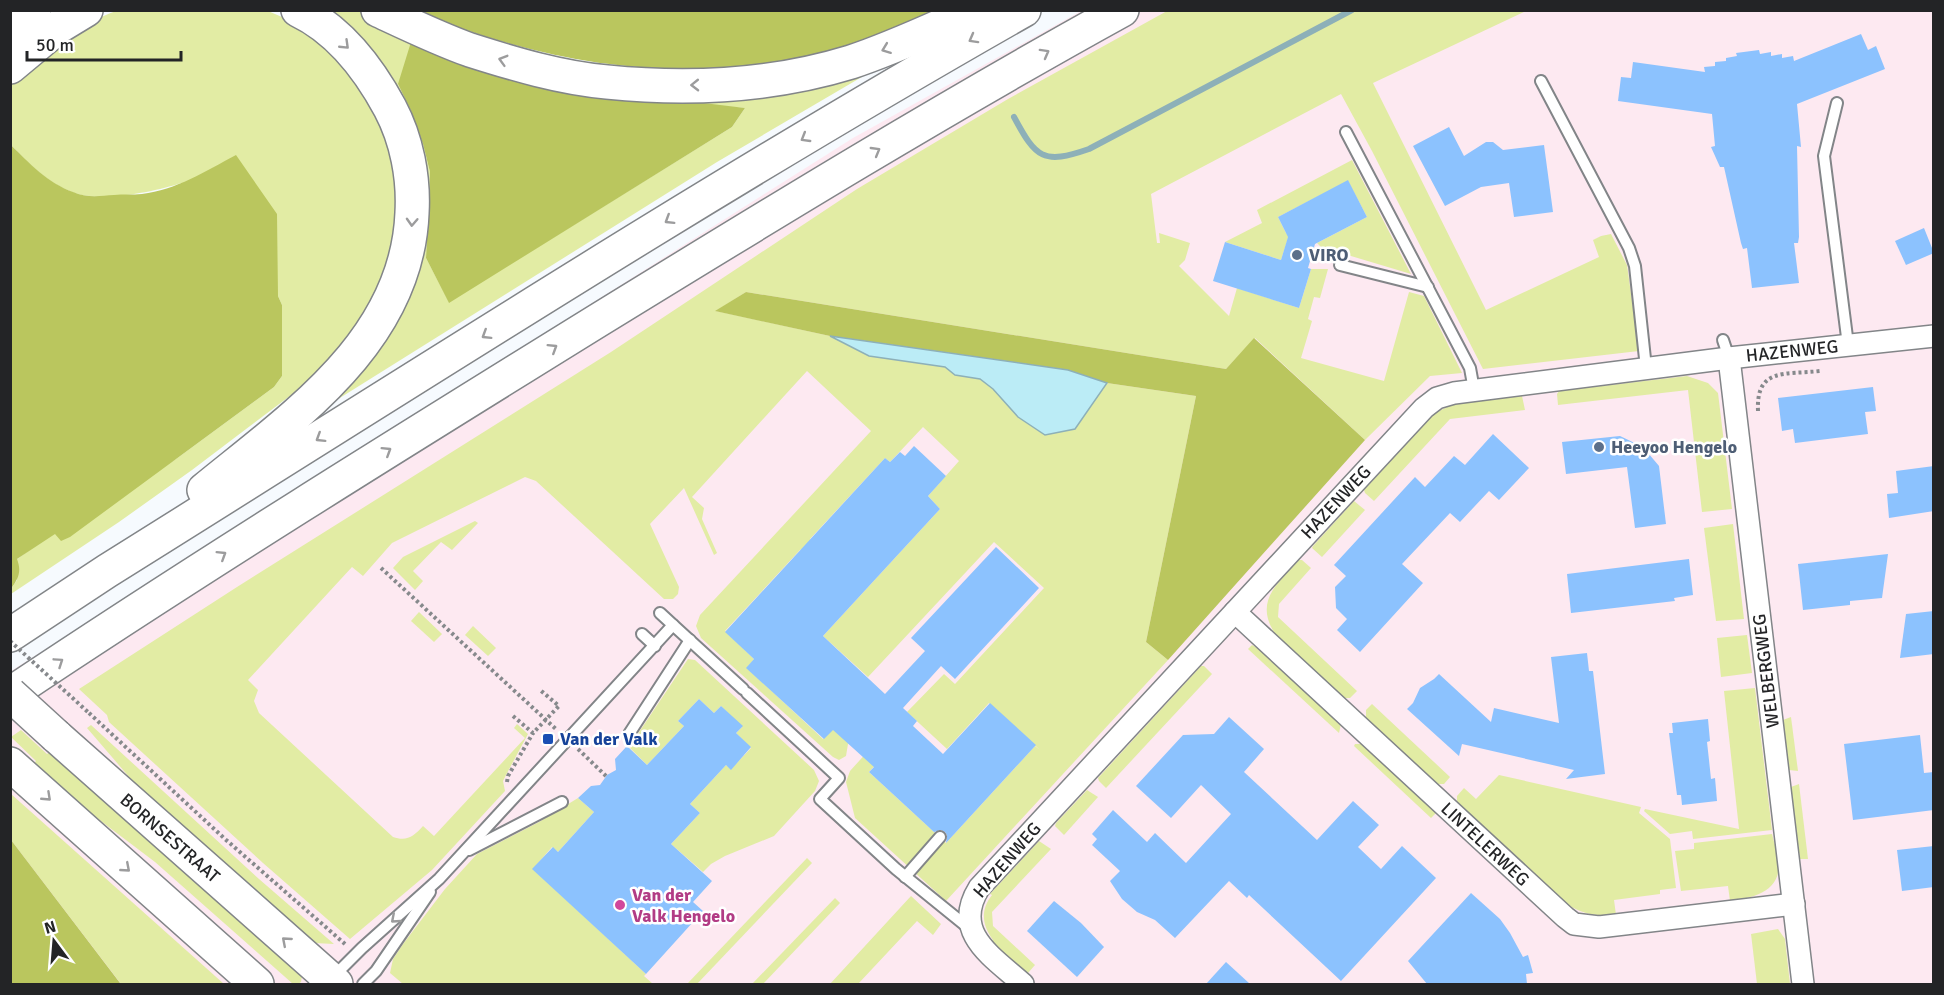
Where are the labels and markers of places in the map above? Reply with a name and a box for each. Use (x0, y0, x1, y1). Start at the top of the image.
place label: VIRO (1309, 244, 1348, 266)
marker: VIRO (1290, 248, 1304, 262)
place label: Heeyoo Hengelo (1611, 436, 1737, 458)
marker: Heeyoo Hengelo (1592, 440, 1606, 454)
place label: Van der Valk (560, 728, 658, 750)
marker: Van der Valk (541, 732, 555, 746)
place label: Van der Valk Hengelo (632, 884, 735, 927)
marker: Van der Valk Hengelo (613, 898, 627, 912)

